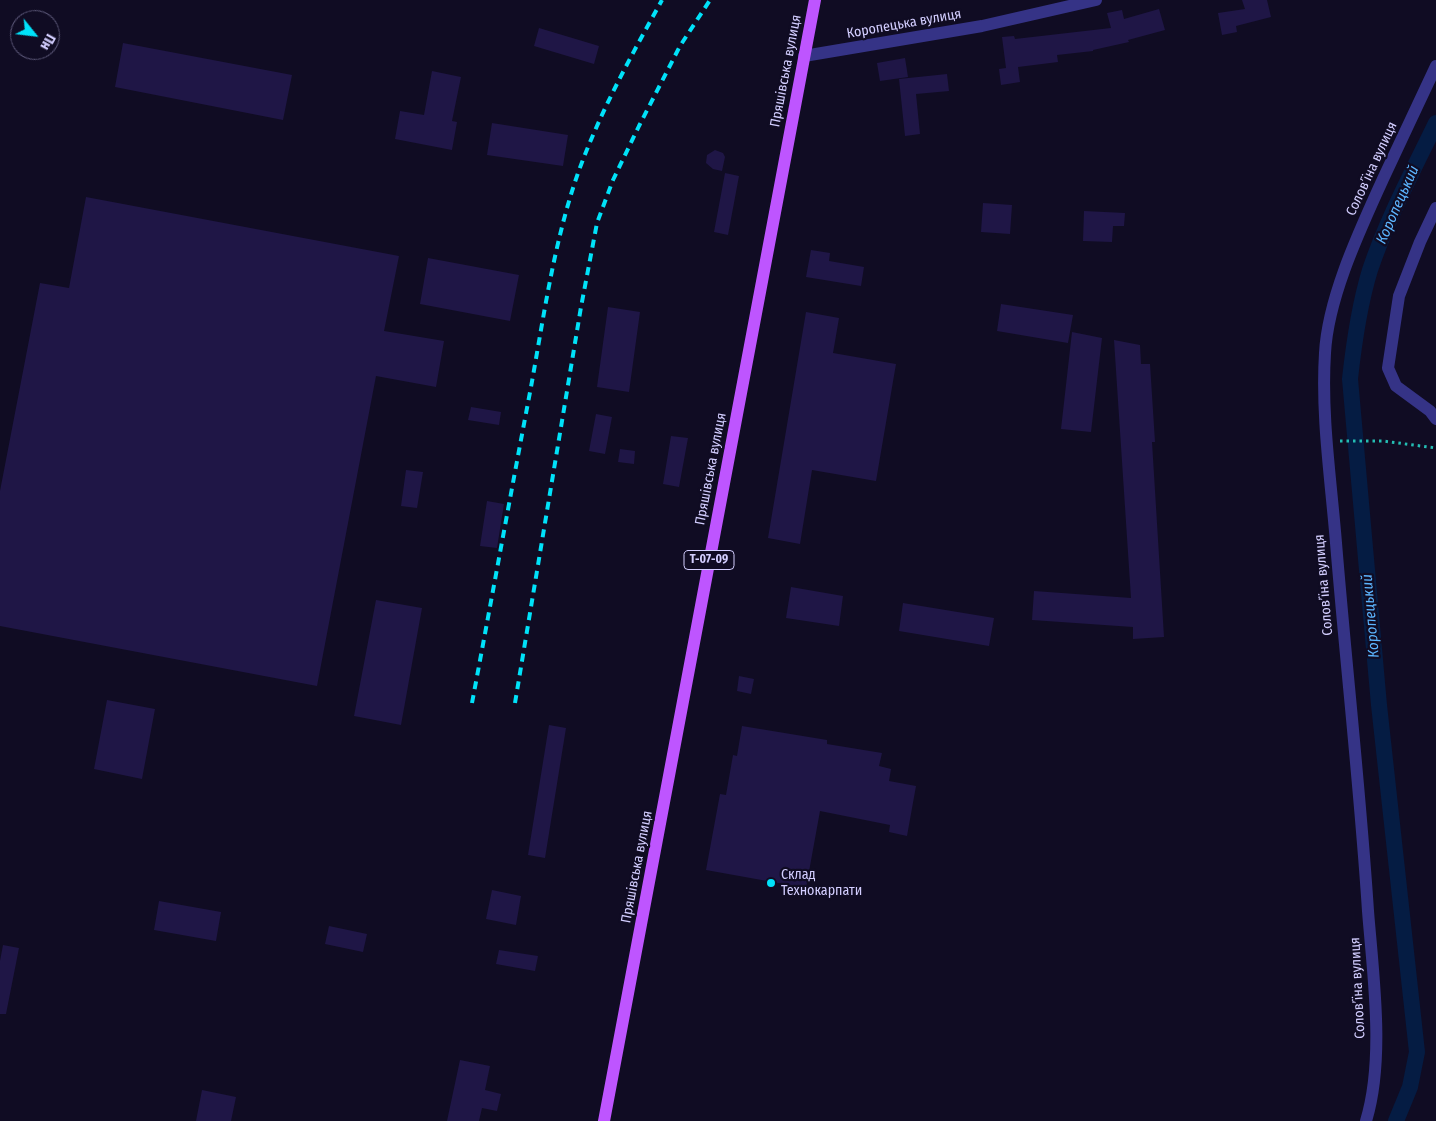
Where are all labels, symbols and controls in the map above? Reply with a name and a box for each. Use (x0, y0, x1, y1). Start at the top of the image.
street label: Коропецька вулиця (845, 6, 963, 42)
north arrow (10, 10, 60, 60)
street label: Пряшівська вулиця (767, 13, 805, 129)
text: Пн (36, 31, 59, 53)
street label: Соловʼїна вулиця (1343, 119, 1401, 219)
water label: Коропецький (1373, 163, 1423, 247)
street label: Пряшівська вулиця (692, 411, 730, 527)
street label: Соловʼїна вулиця (1311, 534, 1337, 636)
road number: Т-07-09 (684, 550, 734, 570)
water label: Коропецький (1358, 573, 1384, 659)
street label: Пряшівська вулиця (618, 809, 656, 925)
place label: Склад Технокарпати (781, 867, 862, 900)
marker: Склад Технокарпати (765, 877, 777, 889)
street label: Соловʼїна вулиця (1347, 937, 1369, 1039)

